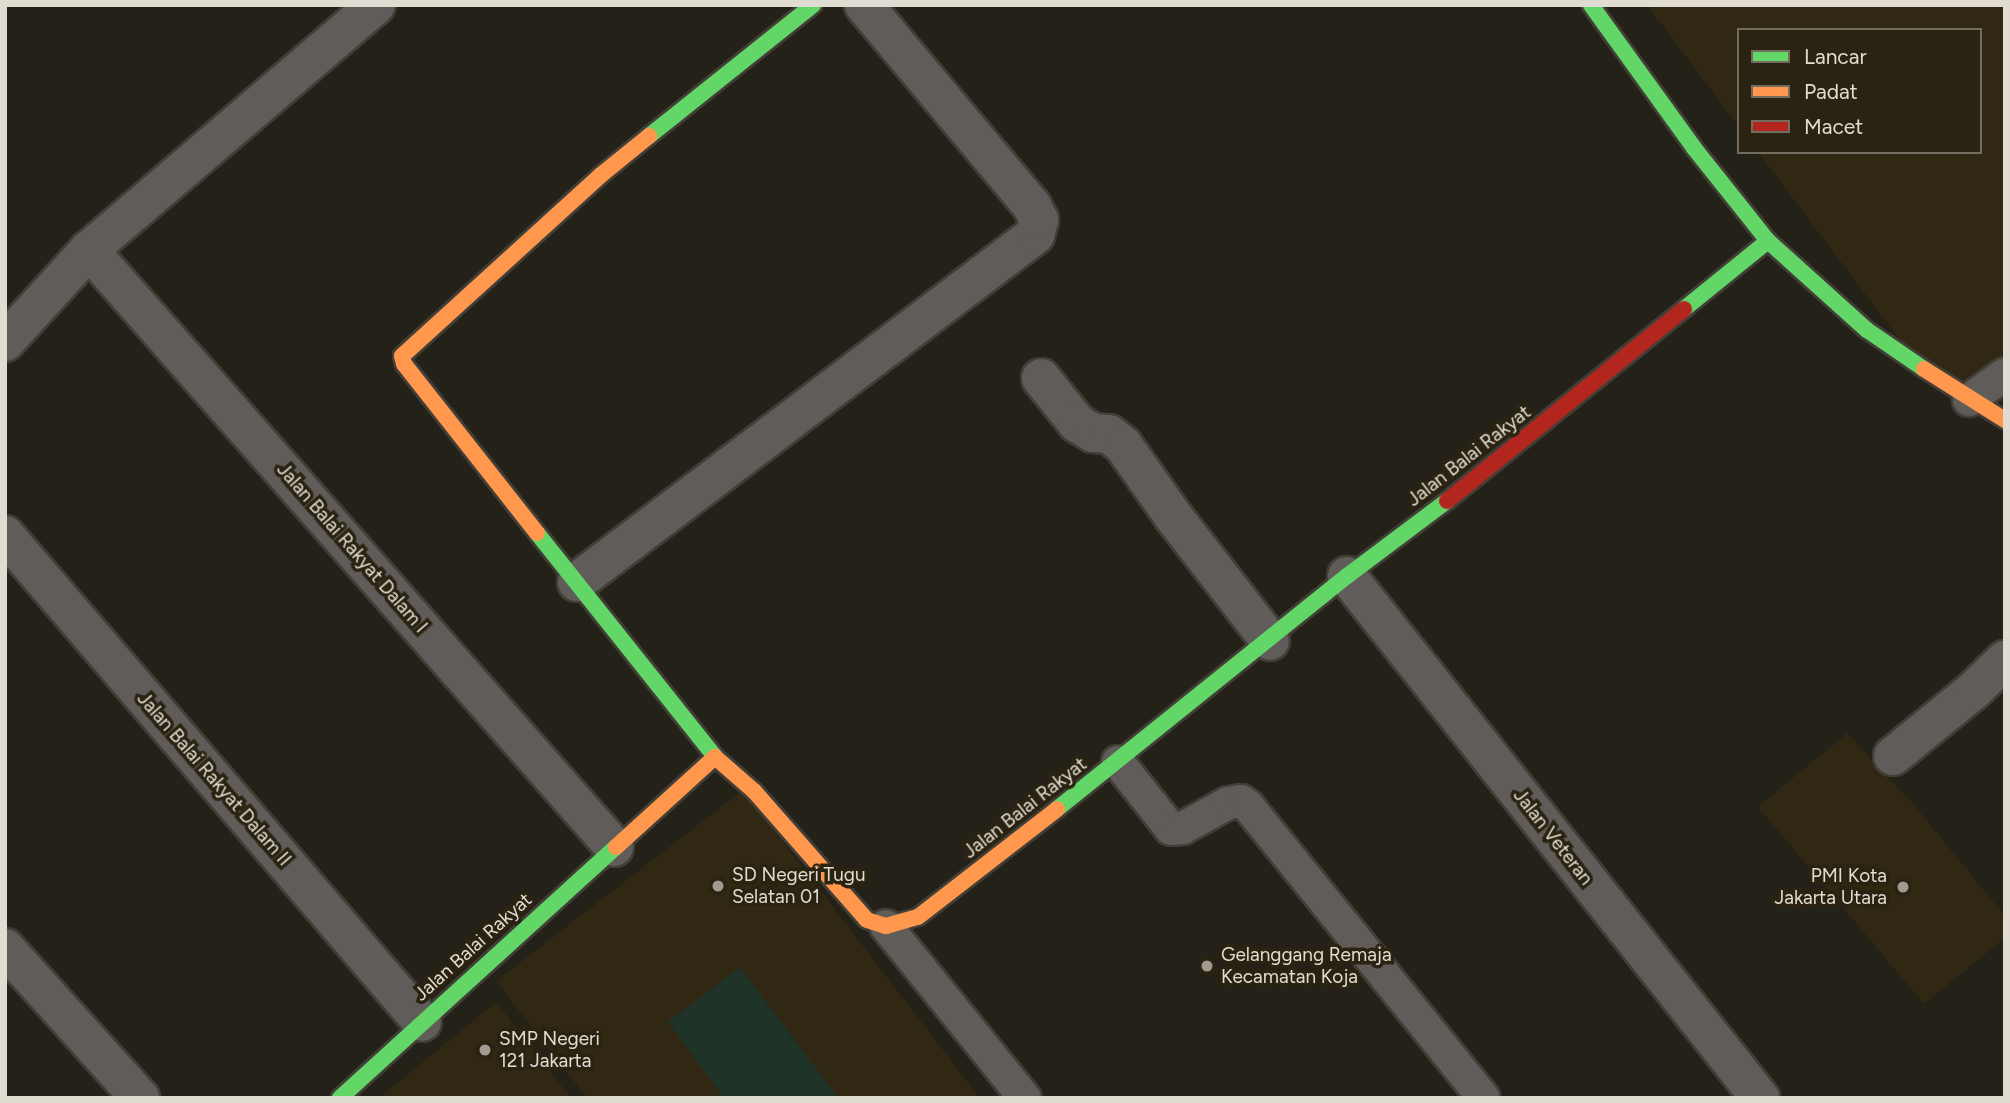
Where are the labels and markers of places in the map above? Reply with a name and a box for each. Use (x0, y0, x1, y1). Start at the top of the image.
place label: SD Negeri Tugu Selatan 01 (732, 864, 866, 908)
place label: PMI Kota Jakarta Utara (1775, 865, 1887, 909)
marker: PMI Kota Jakarta Utara (1893, 877, 1913, 897)
marker: SD Negeri Tugu Selatan 01 (710, 878, 726, 894)
place label: Gelanggang Remaja Kecamatan Koja (1221, 944, 1392, 988)
marker: Gelanggang Remaja Kecamatan Koja (1199, 958, 1215, 974)
place label: SMP Negeri 121 Jakarta (499, 1028, 600, 1072)
marker: SMP Negeri 121 Jakarta (477, 1042, 493, 1058)

